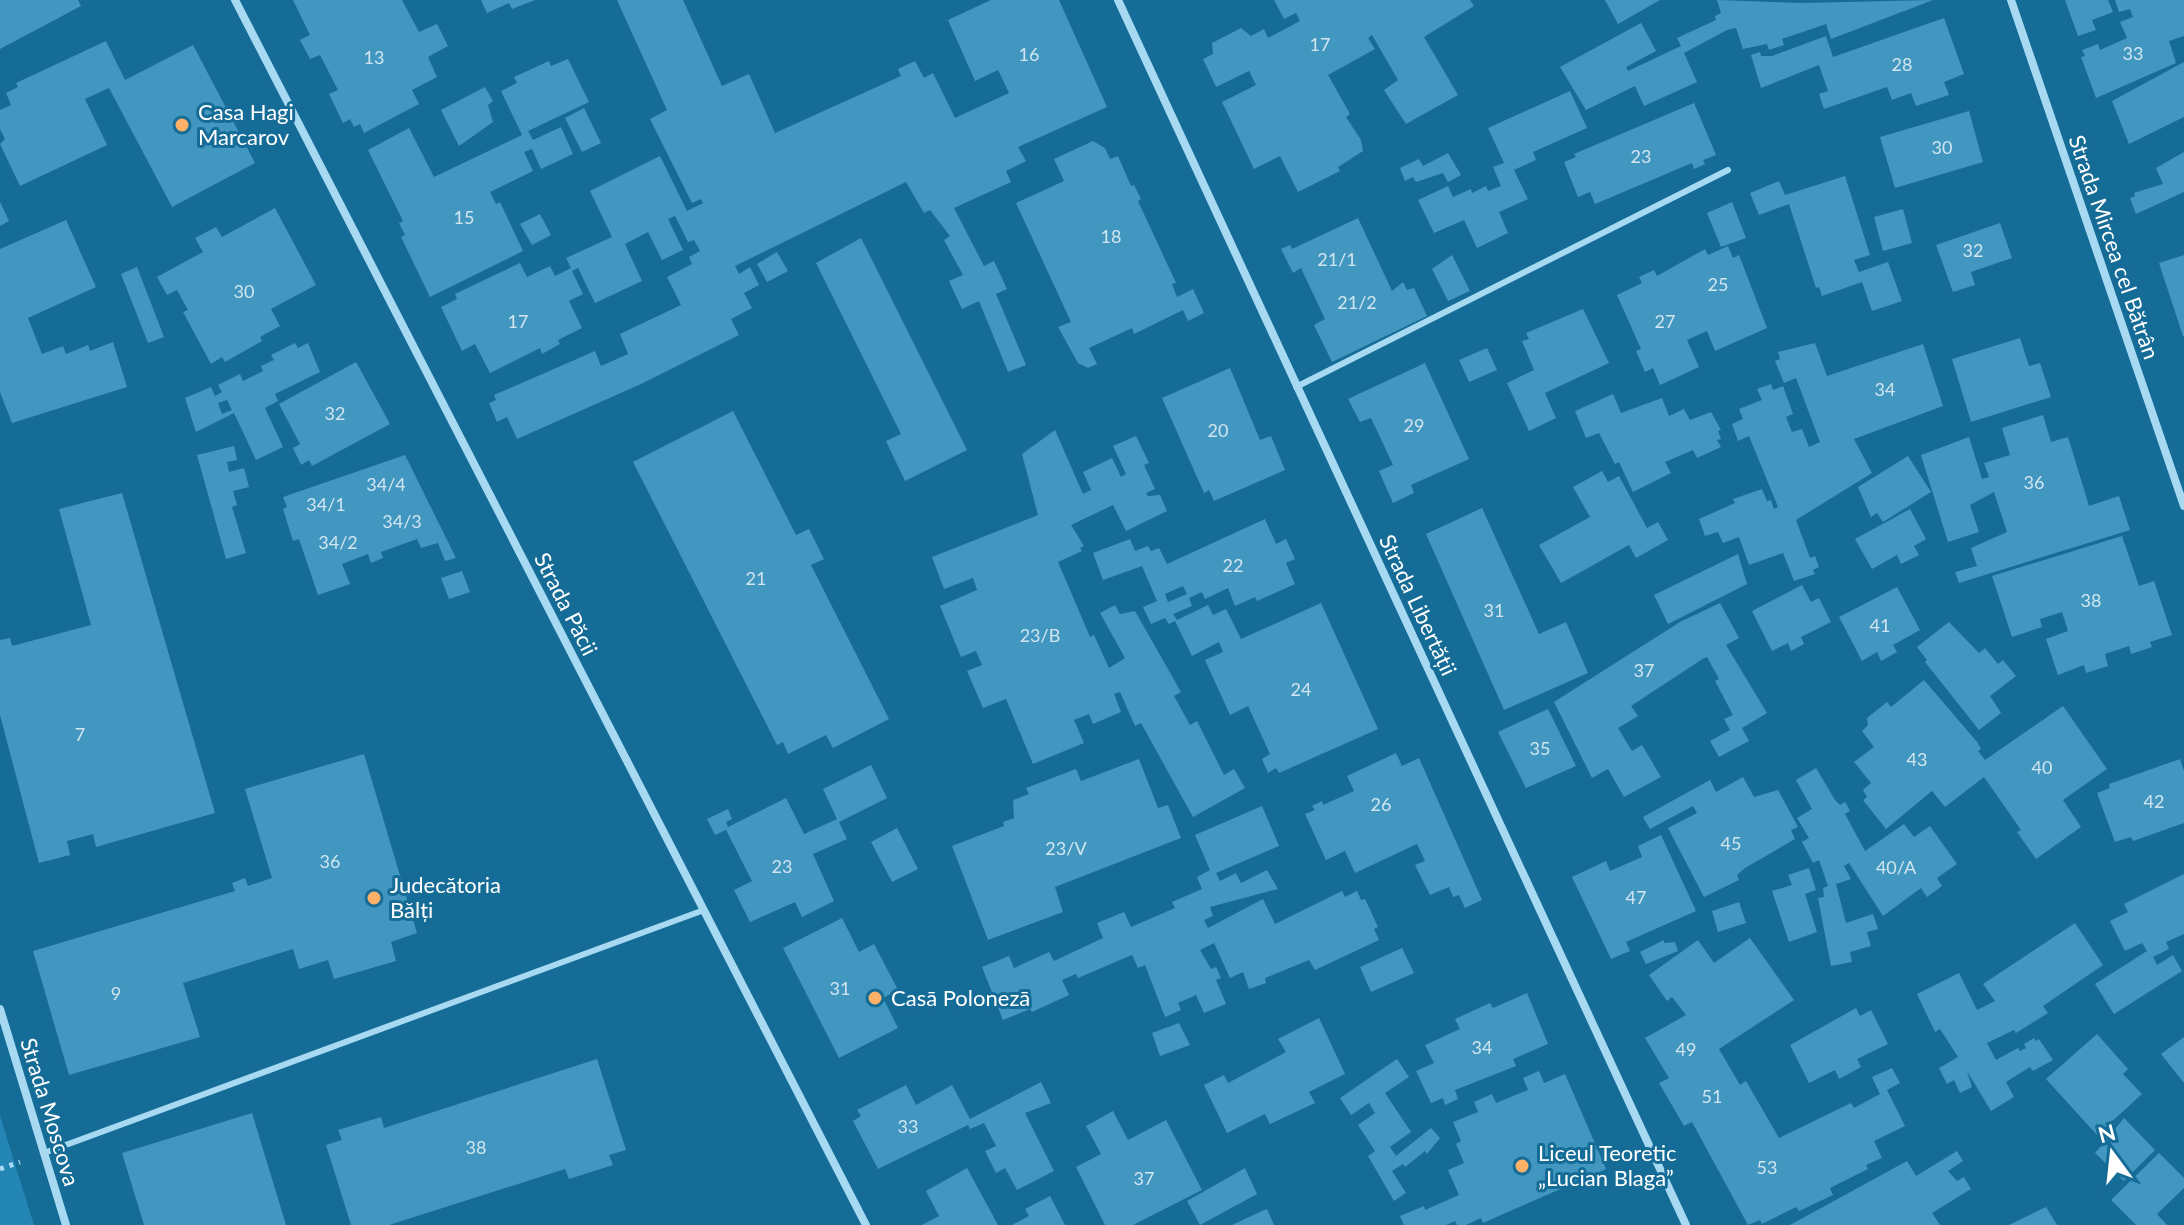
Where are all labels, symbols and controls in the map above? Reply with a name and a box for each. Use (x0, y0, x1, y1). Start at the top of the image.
house number: 17 (1310, 33, 1330, 55)
house number: 33 (2123, 42, 2143, 64)
house number: 16 (1019, 43, 1039, 65)
house number: 13 (364, 46, 384, 68)
house number: 28 (1892, 53, 1912, 75)
place label: Casa Hagi Marcarov (198, 98, 294, 150)
marker: Casa Hagi Marcarov (173, 116, 191, 134)
street label: Strada Mircea cel Bătrân (2063, 131, 2166, 362)
house number: 30 (1932, 136, 1952, 158)
house number: 23 (1631, 145, 1651, 167)
house number: 15 (454, 206, 474, 228)
house number: 18 (1101, 225, 1121, 247)
house number: 32 (1963, 239, 1983, 261)
house number: 21/1 (1317, 248, 1357, 270)
house number: 25 (1708, 273, 1728, 295)
house number: 30 (234, 280, 254, 302)
house number: 21/2 (1337, 291, 1377, 313)
house number: 17 (508, 310, 528, 332)
house number: 27 (1655, 310, 1675, 332)
house number: 34 (1875, 378, 1895, 400)
house number: 32 (325, 402, 345, 424)
house number: 29 (1404, 414, 1424, 436)
house number: 20 (1208, 419, 1228, 441)
house number: 36 (2024, 471, 2044, 493)
house number: 34/4 (366, 473, 406, 495)
house number: 34/1 (306, 493, 346, 515)
house number: 34/3 (382, 510, 422, 532)
street label: Strada Libertății (1374, 530, 1463, 680)
house number: 34/2 (318, 531, 358, 553)
street label: Strada Păcii (529, 548, 604, 660)
house number: 22 (1223, 554, 1243, 576)
house number: 21 (746, 567, 766, 589)
house number: 38 (2081, 589, 2101, 611)
house number: 31 (1484, 599, 1504, 621)
house number: 41 (1870, 614, 1890, 636)
house number: 23/B (1020, 624, 1060, 646)
house number: 37 (1634, 659, 1654, 681)
house number: 24 (1291, 678, 1311, 700)
house number: 7 (75, 723, 85, 745)
house number: 35 (1530, 737, 1550, 759)
house number: 43 (1907, 748, 1927, 770)
house number: 40 (2032, 756, 2052, 778)
house number: 42 (2144, 790, 2164, 812)
house number: 26 (1371, 793, 1391, 815)
house number: 45 (1721, 832, 1741, 854)
house number: 23/V (1045, 837, 1087, 859)
house number: 36 (320, 850, 340, 872)
house number: 23 (772, 855, 792, 877)
house number: 40/A (1876, 856, 1917, 878)
place label: Judecătoria Bălți (390, 871, 501, 923)
house number: 47 (1626, 886, 1646, 908)
marker: Judecătoria Bălți (365, 889, 383, 907)
house number: 31 (830, 977, 850, 999)
house number: 9 (111, 982, 121, 1004)
place label: Casā Polonezā (891, 984, 1030, 1011)
marker: Casā Polonezā (866, 989, 884, 1007)
street label: Strada Moscova (15, 1034, 86, 1189)
house number: 34 (1472, 1036, 1492, 1058)
house number: 49 (1676, 1038, 1696, 1060)
house number: 51 (1702, 1085, 1722, 1107)
north arrow (2072, 1113, 2152, 1193)
house number: 33 (898, 1115, 918, 1137)
text: N (2095, 1118, 2118, 1148)
house number: 38 (466, 1136, 486, 1158)
place label: Liceul Teoretic „Lucian Blaga” (1538, 1139, 1676, 1191)
house number: 53 (1757, 1156, 1777, 1178)
marker: Liceul Teoretic „Lucian Blaga” (1513, 1157, 1531, 1175)
house number: 37 (1134, 1167, 1154, 1189)

